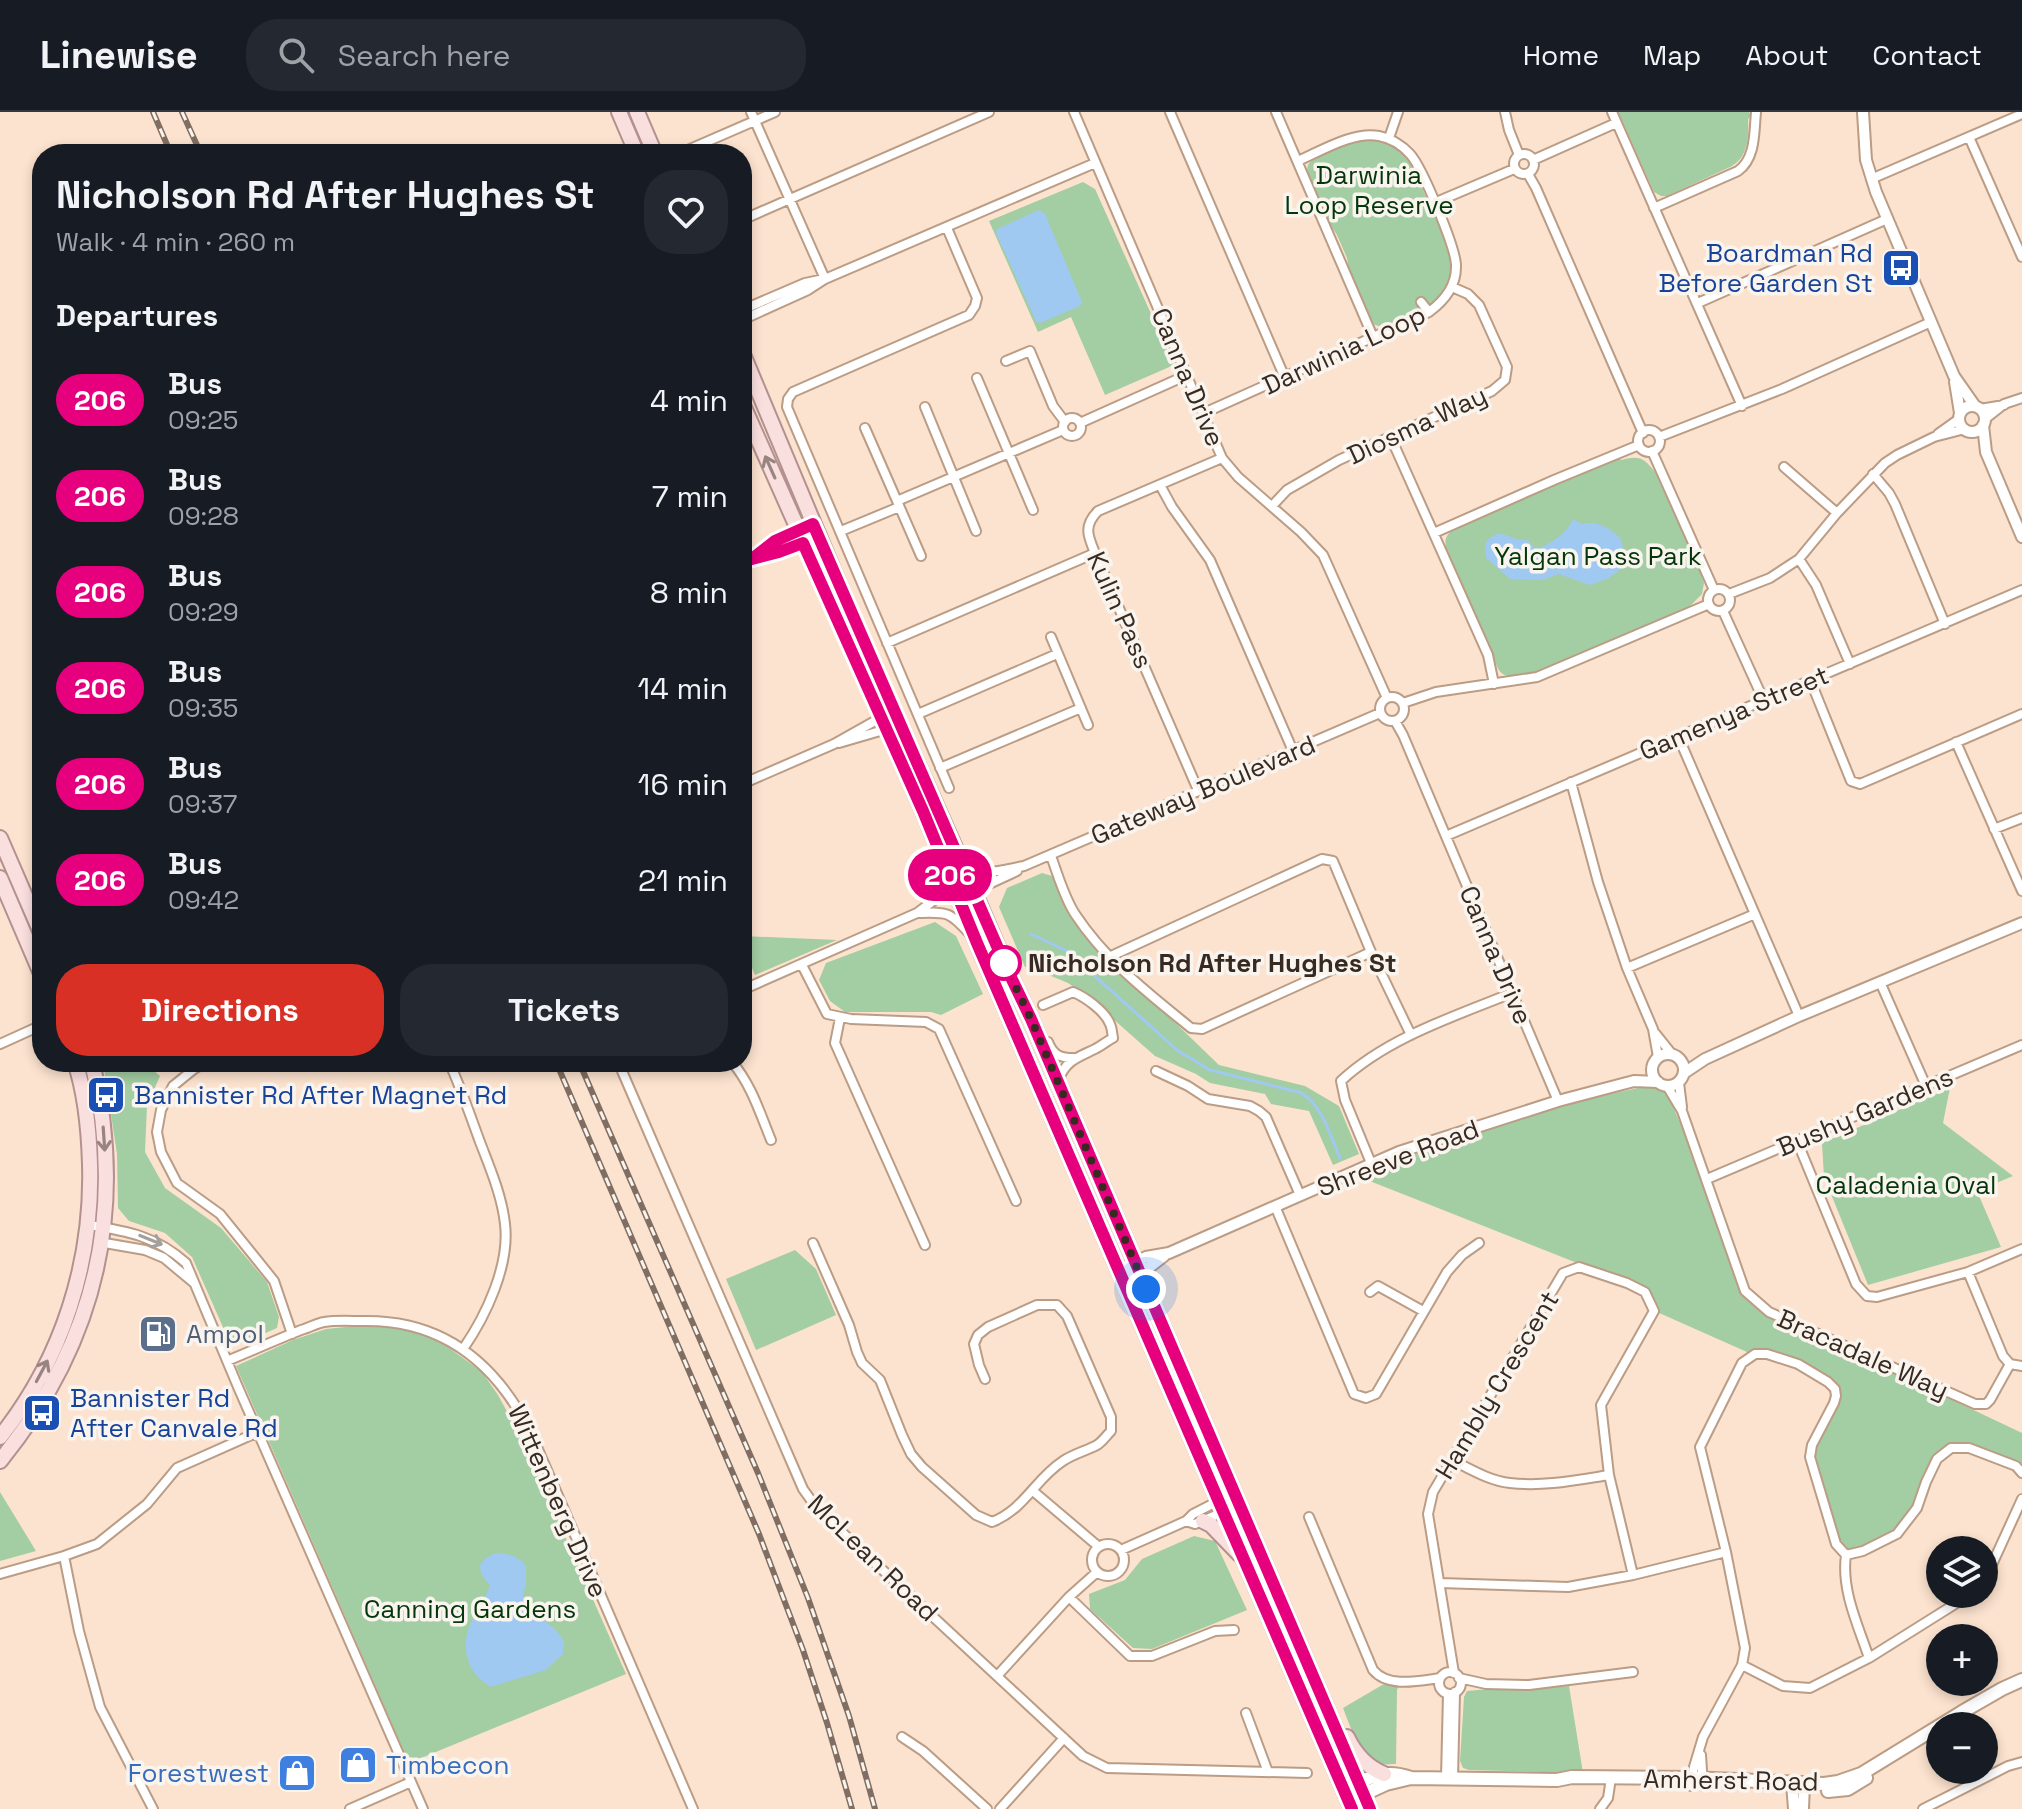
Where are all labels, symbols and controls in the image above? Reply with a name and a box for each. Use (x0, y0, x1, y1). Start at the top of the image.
search box (246, 19, 806, 91)
text: Linewise (40, 31, 198, 79)
icon: search (274, 33, 318, 77)
text: Search here (338, 36, 511, 75)
text: Home (1523, 37, 1599, 73)
text: Map (1643, 37, 1701, 73)
text: About (1745, 37, 1828, 73)
text: Contact (1872, 37, 1982, 73)
park label: Darwinia Loop Reserve (1284, 158, 1454, 222)
button: heart (644, 170, 728, 254)
text: Nicholson Rd After Hughes St (56, 171, 595, 219)
text: Walk · 4 min · 260 m (56, 225, 295, 259)
place label: Boardman Rd Before Garden St (1659, 236, 1873, 300)
bus stop icon: Boardman Rd Before Garden St (1880, 247, 1922, 289)
text: Departures (56, 296, 218, 335)
street label: Darwinia Loop (1257, 297, 1431, 403)
street label: Canna Drive (1144, 302, 1232, 452)
text: Bus (168, 364, 222, 403)
street label: Diosma Way (1342, 378, 1492, 472)
text: 4 min (650, 381, 728, 420)
text: 206 (74, 382, 126, 418)
text: 09:25 (168, 403, 238, 437)
one-way arrow (762, 455, 777, 479)
text: Bus (168, 460, 222, 499)
text: 7 min (652, 477, 728, 516)
text: 206 (74, 478, 126, 514)
text: 09:28 (168, 499, 239, 533)
park label: Yalgan Pass Park (1494, 539, 1702, 573)
street label: Kulin Pass (1079, 546, 1161, 674)
text: Bus (168, 556, 222, 595)
text: 8 min (650, 573, 728, 612)
text: 206 (74, 574, 126, 610)
text: 09:29 (168, 595, 239, 629)
text: Bus (168, 652, 222, 691)
street label: Gamenya Street (1634, 658, 1834, 768)
text: 14 min (637, 669, 728, 708)
text: 206 (74, 670, 126, 706)
text: 09:35 (168, 691, 238, 725)
street label: Gateway Boulevard (1086, 727, 1320, 853)
text: Bus (168, 748, 222, 787)
text: 16 min (638, 765, 728, 804)
text: 206 (74, 766, 126, 802)
text: 09:37 (168, 787, 238, 821)
text: Bus (168, 844, 222, 883)
line badge: 206 (904, 849, 996, 901)
text: 206 (924, 857, 976, 893)
text: 21 min (638, 861, 728, 900)
text: 206 (74, 862, 126, 898)
street label: Canna Drive (1452, 880, 1540, 1030)
text: 09:42 (168, 883, 239, 917)
marker: Nicholson Rd After Hughes St (987, 946, 1021, 980)
place label: Nicholson Rd After Hughes St (1028, 946, 1397, 980)
button: Directions (56, 964, 384, 1056)
button: Tickets (400, 964, 728, 1056)
street label: Bushy Gardens (1772, 1060, 1958, 1164)
bus stop icon: Bannister Rd After Magnet Rd (85, 1074, 127, 1116)
place label: Bannister Rd After Magnet Rd (134, 1078, 507, 1112)
street label: Shreeve Road (1312, 1112, 1484, 1204)
one-way arrow (97, 1125, 112, 1152)
park label: Caladenia Oval (1815, 1168, 1997, 1202)
one-way arrow (138, 1234, 163, 1249)
your location (1126, 1269, 1166, 1309)
street label: Hambly Crescent (1427, 1285, 1567, 1485)
street label: Bracadale Way (1772, 1301, 1954, 1407)
fuel station icon: Ampol (137, 1313, 179, 1355)
place label: Ampol (186, 1317, 264, 1351)
one-way arrow (34, 1360, 50, 1384)
place label: Bannister Rd After Canvale Rd (70, 1381, 278, 1445)
bus stop icon: Bannister Rd After Canvale Rd (21, 1392, 63, 1434)
street label: Wittenberg Drive (500, 1399, 616, 1603)
street label: McLean Road (800, 1487, 946, 1629)
map controls (1926, 1536, 1998, 1784)
button: layers (1926, 1536, 1998, 1608)
park label: Canning Gardens (364, 1592, 576, 1626)
button: + (1926, 1624, 1998, 1696)
button: − (1926, 1712, 1998, 1784)
shop icon: Timbecon (337, 1744, 379, 1786)
place label: Timbecon (386, 1748, 509, 1782)
shop icon: Forestwest (276, 1752, 318, 1794)
place label: Forestwest (128, 1756, 269, 1790)
street label: Amherst Road (1643, 1761, 1819, 1799)

